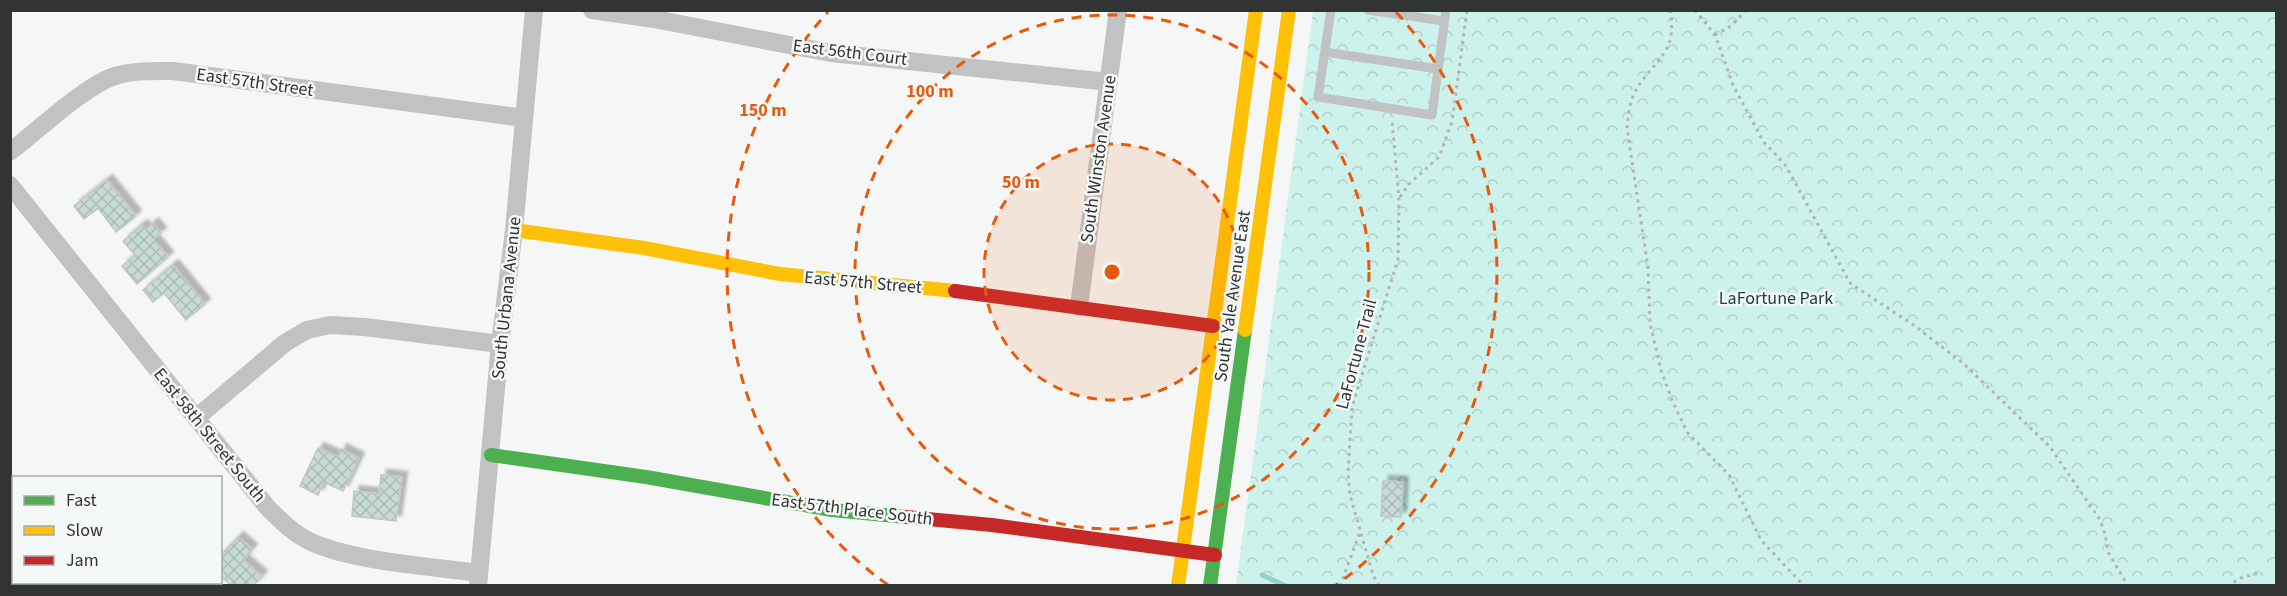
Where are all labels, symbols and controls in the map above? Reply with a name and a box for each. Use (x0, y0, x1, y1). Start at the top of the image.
street label: East 56th Court (791, 33, 909, 72)
street label: East 57th Street (195, 62, 315, 103)
street label: South Winston Avenue (1074, 74, 1123, 244)
text: 100 m (906, 79, 954, 104)
text: 150 m (739, 98, 787, 123)
text: 50 m (1002, 170, 1040, 195)
street label: South Yale Avenue East (1208, 209, 1257, 384)
street label: South Urbana Avenue (486, 215, 527, 381)
centre of rings (1102, 262, 1122, 282)
street label: East 57th Street (803, 265, 923, 300)
park label: LaFortune Park (1719, 286, 1833, 311)
street label: LaFortune Trail (1330, 296, 1383, 412)
street label: East 58th Street South (147, 363, 272, 508)
legend (12, 476, 222, 584)
street label: East 57th Place South (770, 487, 934, 532)
text: Fast (66, 488, 97, 513)
text: Slow (66, 518, 103, 543)
text: Jam (66, 548, 99, 573)

